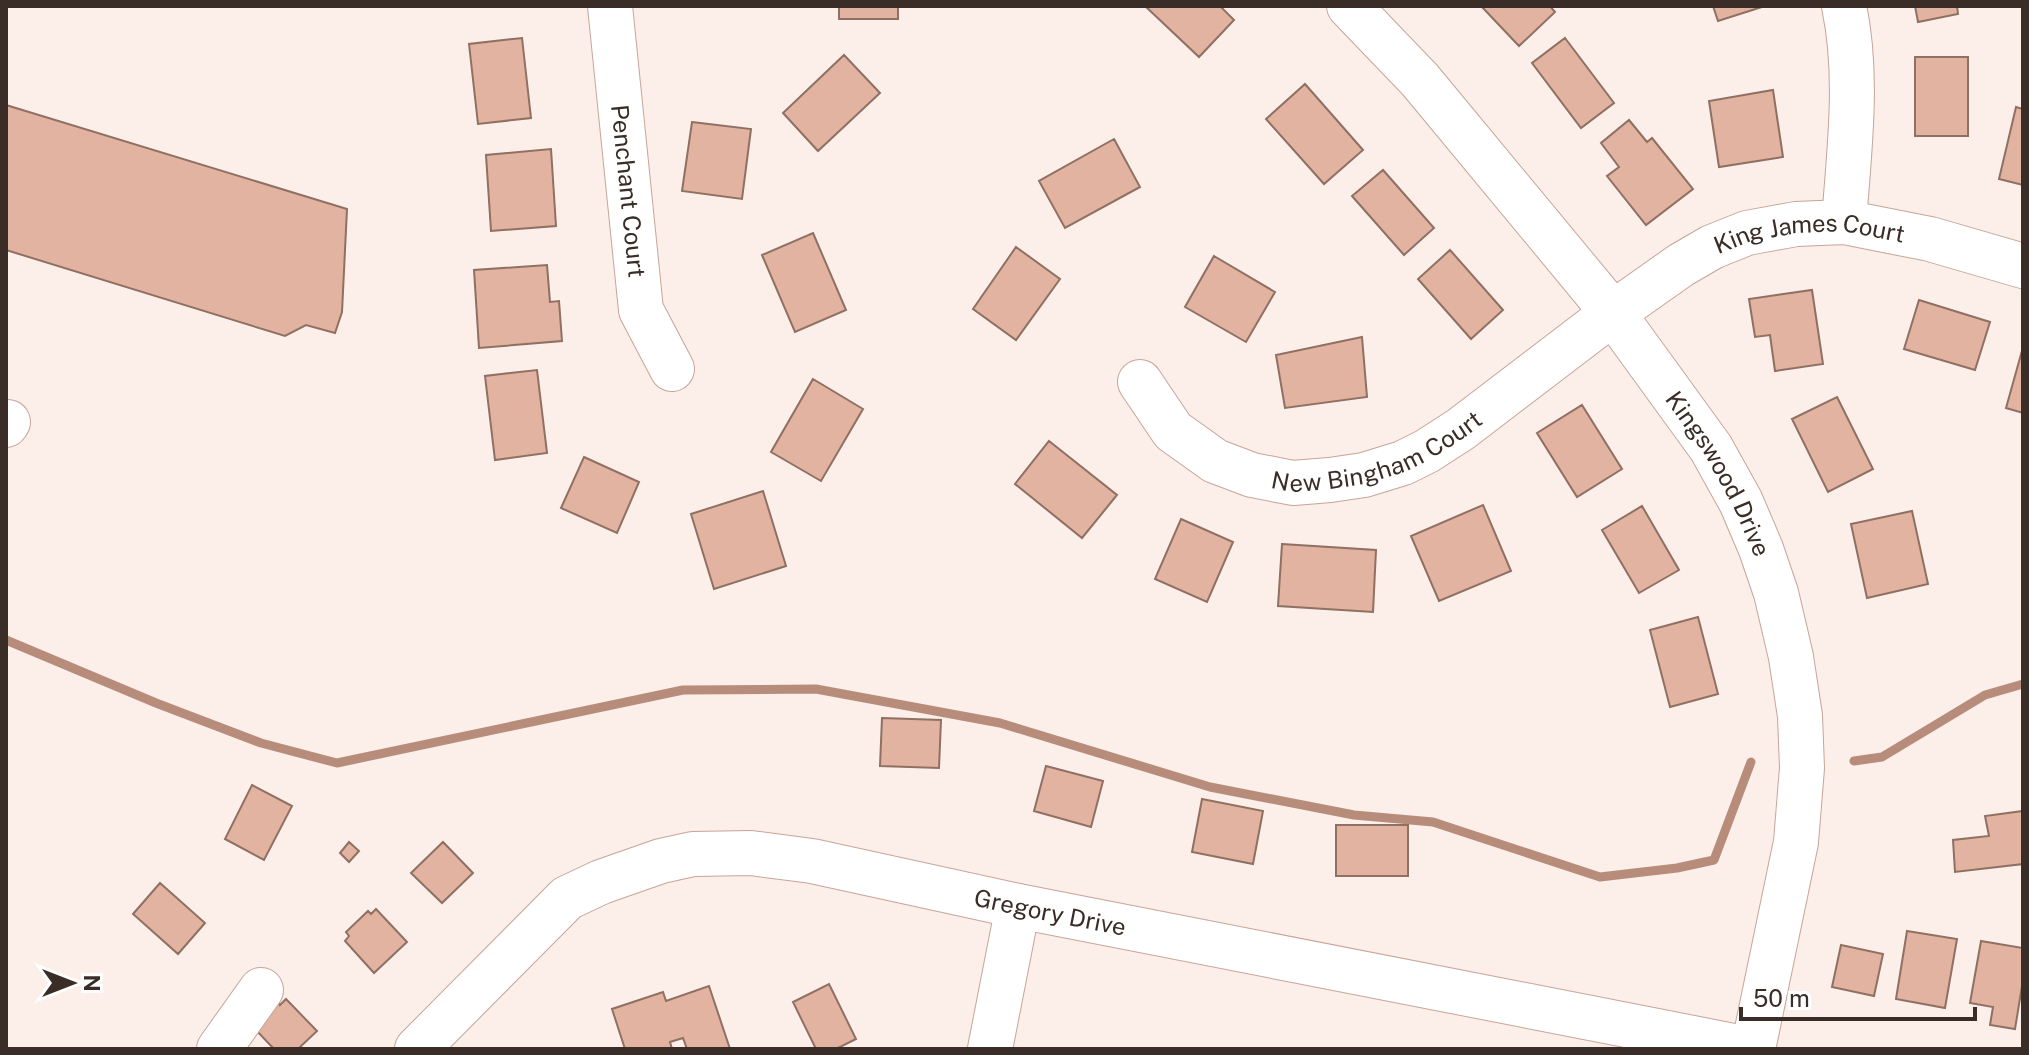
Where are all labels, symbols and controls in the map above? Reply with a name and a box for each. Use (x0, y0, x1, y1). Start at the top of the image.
street label: Penchant Court (606, 103, 652, 279)
street label: King James Court (1709, 208, 1907, 259)
street label: Kingswood Drive (1660, 386, 1776, 560)
street label: New Bingham Court (1269, 405, 1487, 497)
street label: Gregory Drive (972, 883, 1129, 941)
north arrow (32, 943, 112, 1023)
scale bar (1741, 971, 1975, 1021)
text: N (79, 974, 105, 992)
text: 50 m (1753, 984, 1810, 1012)

